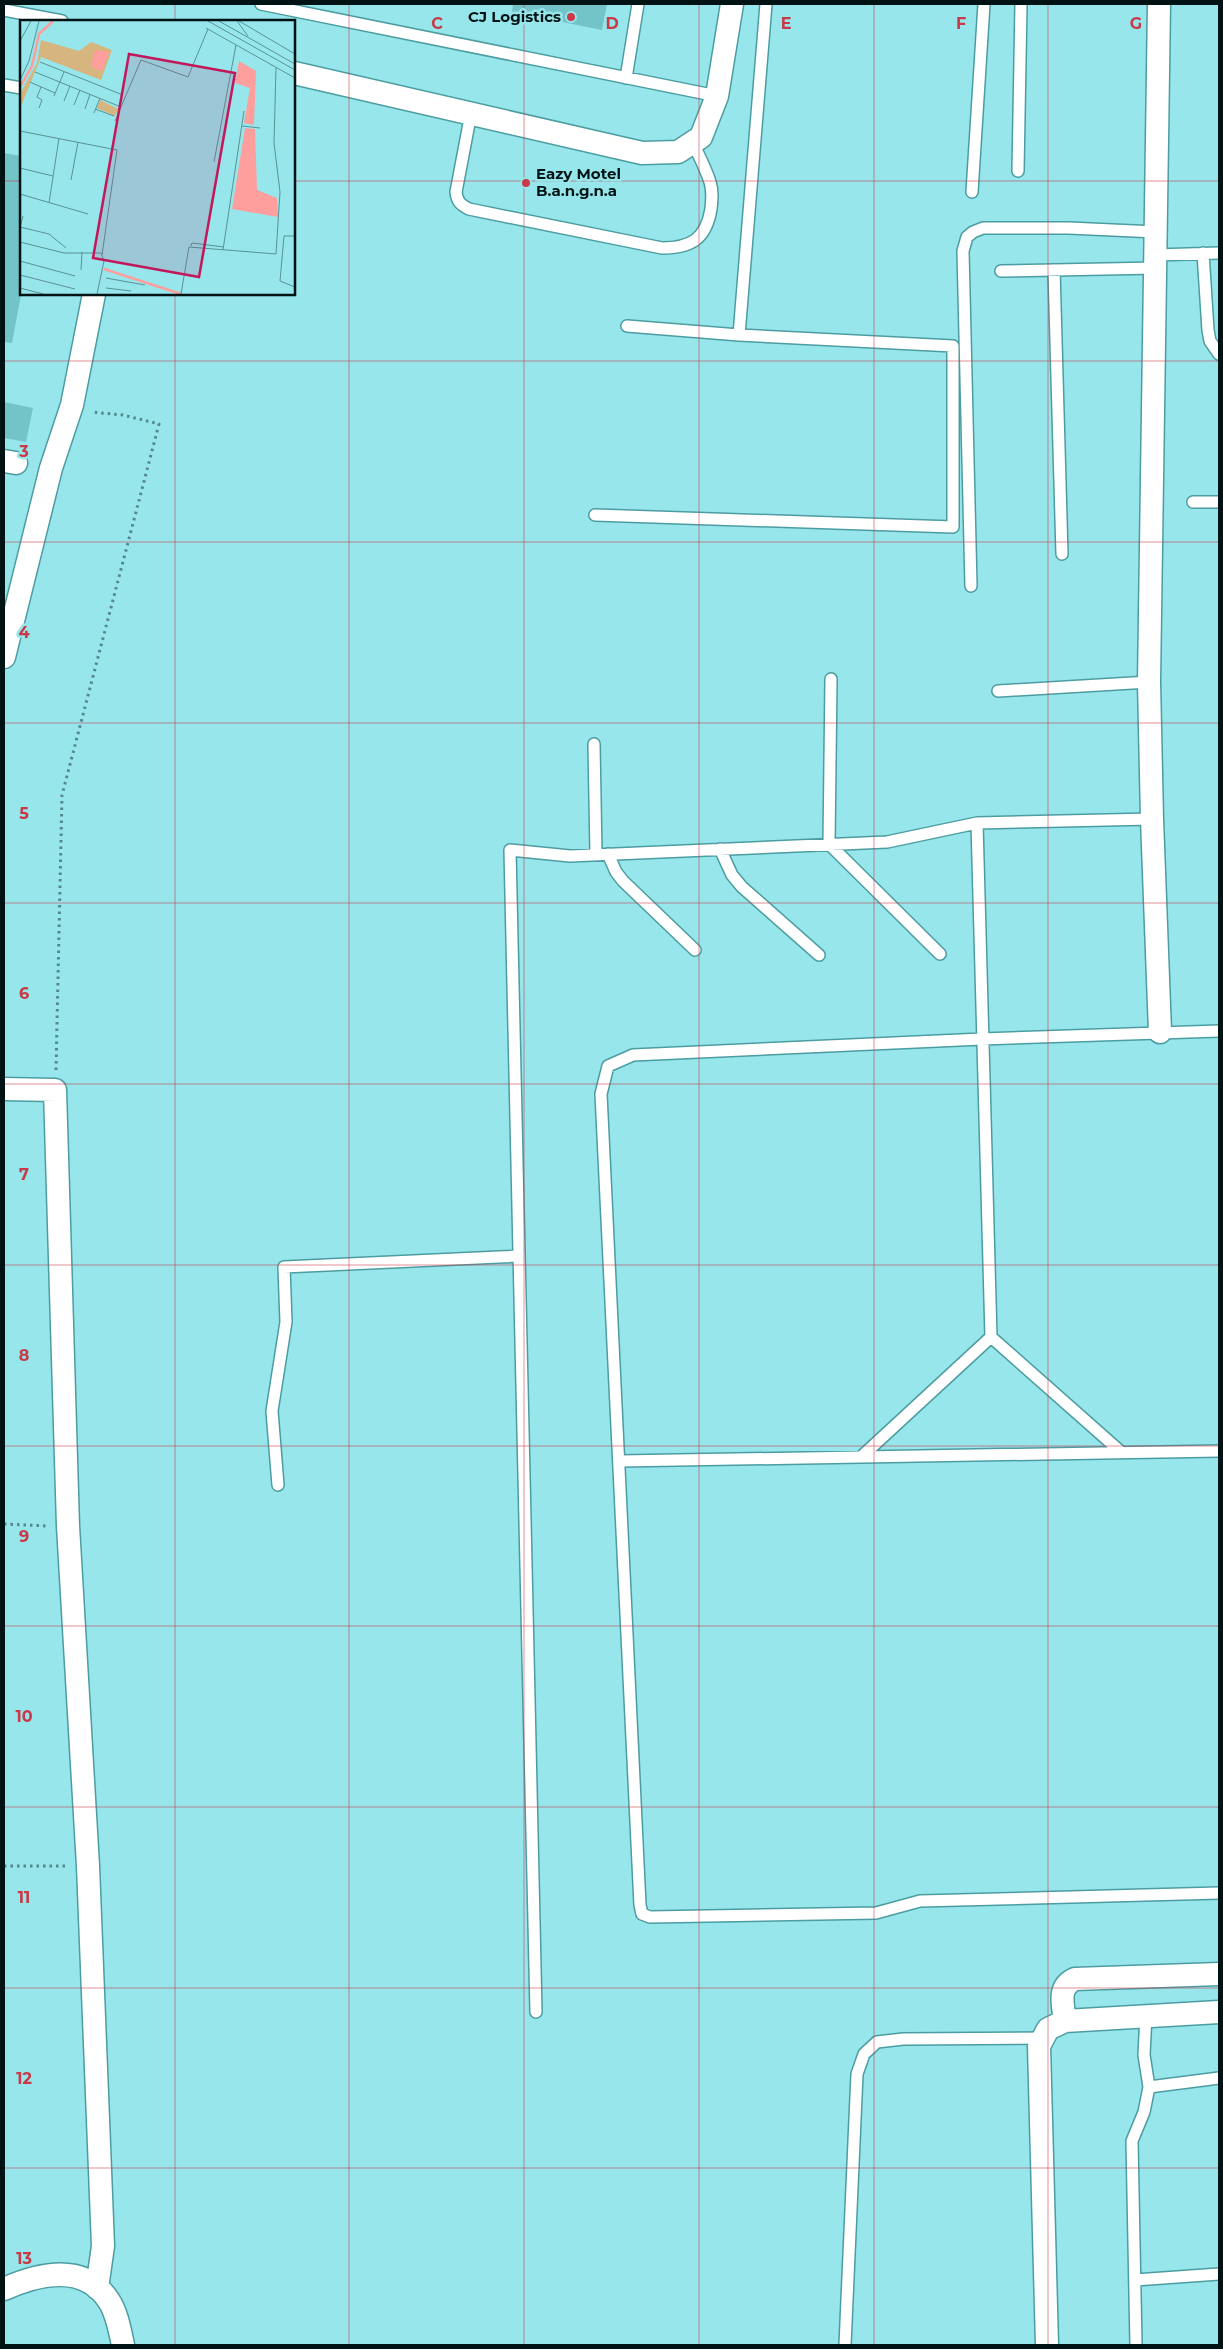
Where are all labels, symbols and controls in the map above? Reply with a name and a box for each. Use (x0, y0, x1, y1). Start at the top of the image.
place label: CJ Logistics (468, 7, 561, 26)
marker: CJ Logistics (565, 11, 577, 23)
text: C (431, 14, 443, 33)
text: D (605, 14, 619, 33)
text: E (781, 14, 791, 33)
text: F (956, 14, 966, 33)
text: G (1130, 14, 1142, 33)
inset map (20, 20, 295, 295)
place label: Eazy Motel B.a.n.g.n.a (536, 164, 621, 200)
marker: Eazy Motel B.a.n.g.n.a (520, 177, 532, 189)
text: 3 (18, 442, 29, 461)
text: 4 (18, 623, 30, 642)
text: 5 (19, 804, 29, 823)
text: 6 (19, 984, 29, 1003)
text: 7 (19, 1165, 29, 1184)
text: 8 (19, 1346, 29, 1365)
text: 9 (19, 1527, 29, 1546)
text: 10 (15, 1707, 33, 1726)
text: 11 (18, 1888, 30, 1907)
text: 12 (16, 2069, 32, 2088)
text: 13 (16, 2249, 32, 2268)

